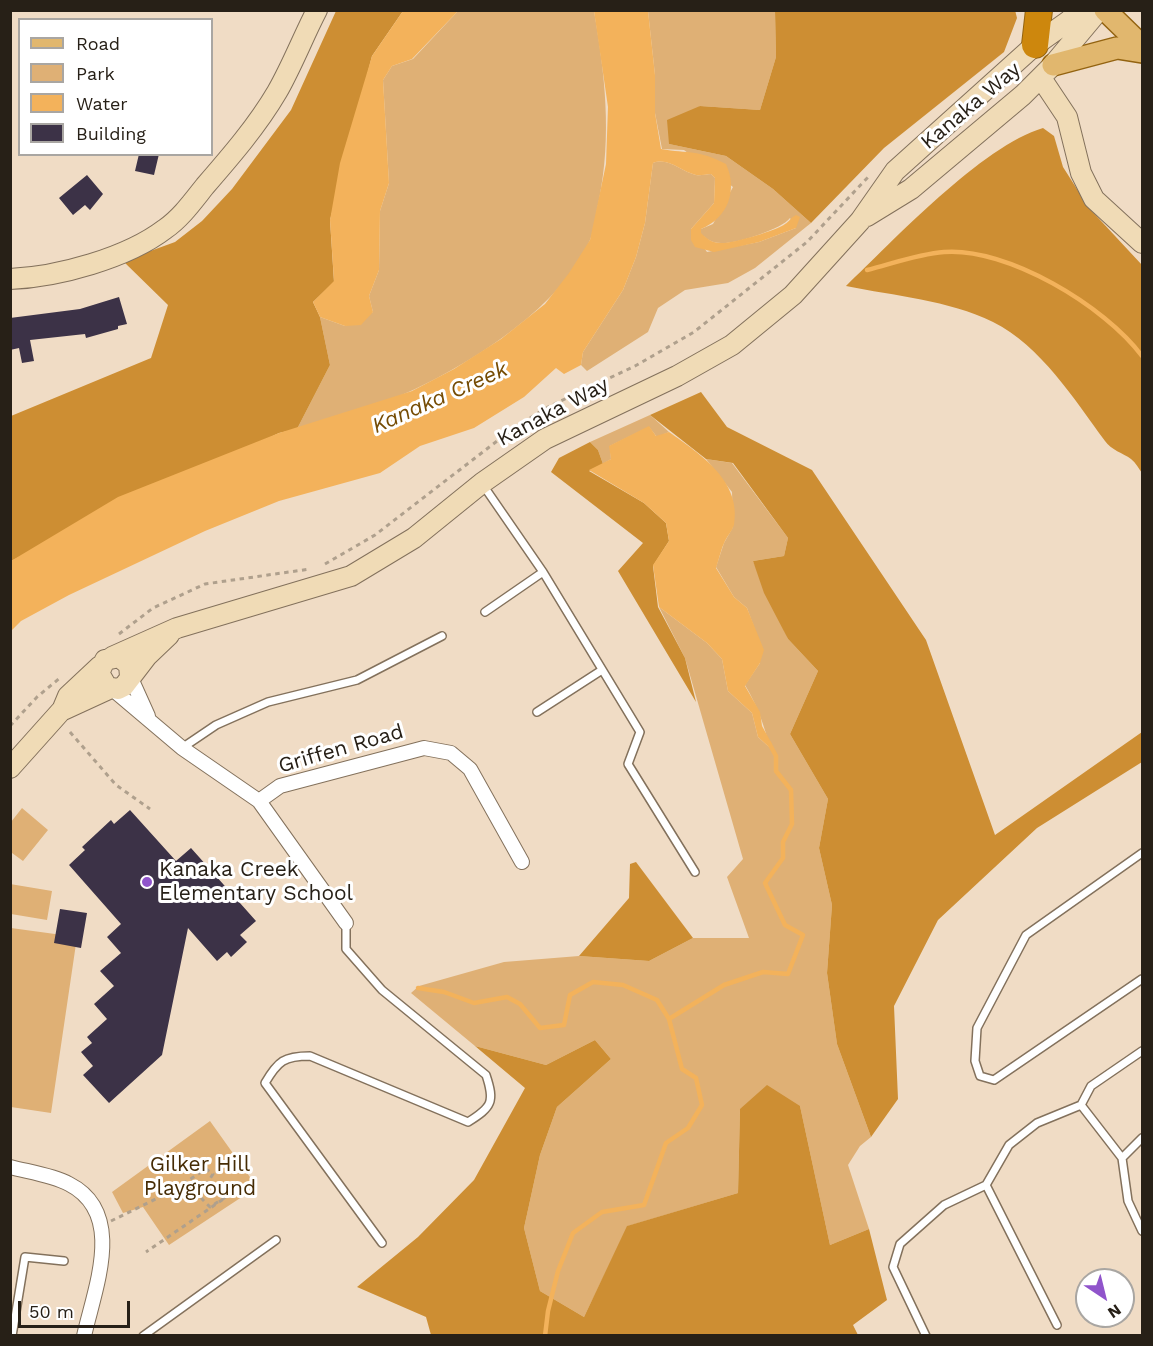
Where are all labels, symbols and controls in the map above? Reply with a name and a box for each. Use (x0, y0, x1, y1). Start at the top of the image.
legend (18, 18, 213, 156)
text: Road (76, 33, 120, 54)
street label: Kanaka Way (916, 57, 1026, 155)
text: Park (76, 63, 115, 84)
text: Water (76, 93, 128, 114)
text: Building (76, 123, 146, 144)
water label: Kanaka Creek (368, 356, 512, 440)
street label: Kanaka Way (493, 372, 613, 452)
street label: Griffen Road (275, 719, 407, 779)
place label: Kanaka Creek Elementary School (159, 857, 353, 907)
marker: Kanaka Creek Elementary School (140, 875, 154, 889)
park label: Gilker Hill Playground (144, 1152, 256, 1202)
north arrow (1075, 1268, 1135, 1328)
scale bar (21, 1289, 134, 1327)
text: N (1104, 1300, 1125, 1323)
text: 50 m (29, 1301, 74, 1322)

